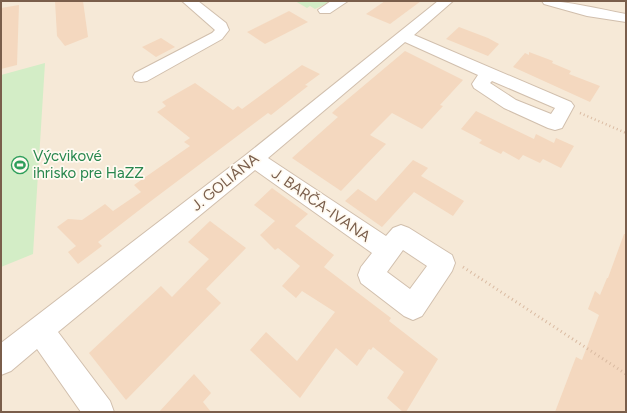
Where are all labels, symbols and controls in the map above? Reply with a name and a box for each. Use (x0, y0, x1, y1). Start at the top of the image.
place label: Výcvikové ihrisko pre HaZZ (33, 147, 144, 182)
street label: J. GOLIÁNA (188, 149, 262, 215)
sports icon: Výcvikové ihrisko pre HaZZ (10, 155, 30, 175)
street label: J. BARČA-IVANA (268, 164, 374, 246)

